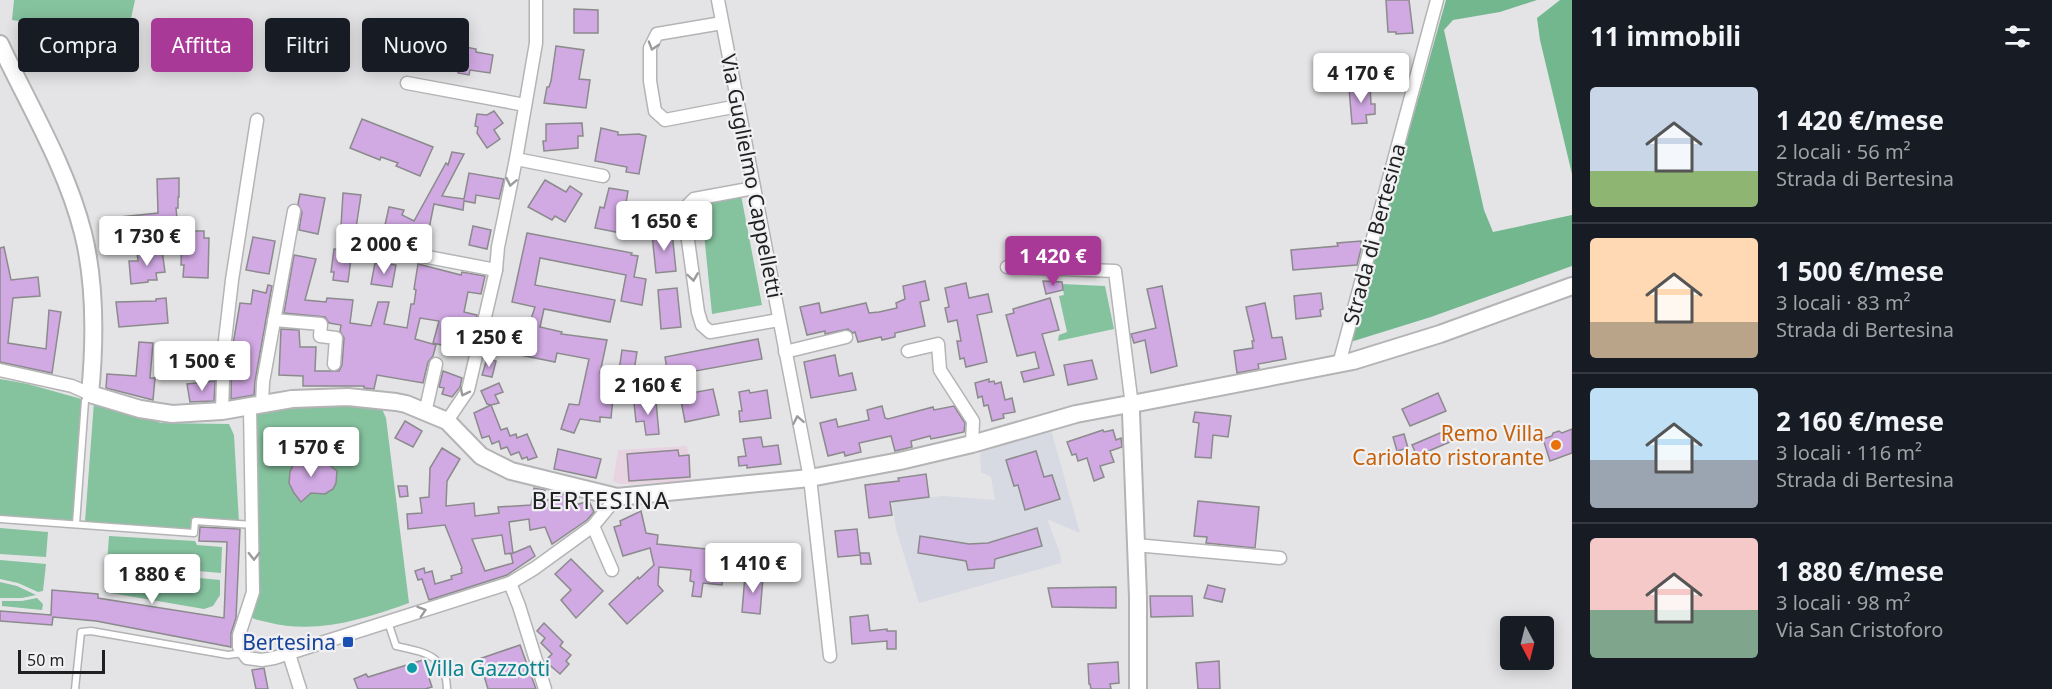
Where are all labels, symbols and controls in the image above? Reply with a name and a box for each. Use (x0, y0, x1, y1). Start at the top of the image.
chip: Compra (18, 18, 139, 72)
chip: Affitta (151, 18, 253, 72)
chip: Filtri (265, 18, 350, 72)
chip: Nuovo (362, 18, 469, 72)
text: 11 immobili (1590, 18, 1741, 54)
icon: filters (2001, 20, 2034, 53)
one-way arrow (648, 41, 660, 51)
street label: Via Guglielmo Cappelletti (715, 51, 789, 301)
pin: 4 170 € (1306, 53, 1416, 104)
text: 4 170 € (1327, 59, 1395, 86)
text: 1 420 €/mese (1776, 102, 1944, 138)
icon: home (1638, 111, 1710, 183)
text: 2 locali · 56 m² (1776, 138, 1911, 165)
street label: Strada di Bertesina (1336, 140, 1412, 328)
text: Strada di Bertesina (1776, 165, 1954, 192)
one-way arrow (505, 177, 518, 187)
pin: 1 650 € (609, 201, 719, 252)
text: 1 650 € (630, 207, 698, 234)
pin: 1 730 € (92, 216, 202, 267)
text: 1 730 € (113, 222, 181, 249)
pin: 2 000 € (329, 224, 439, 275)
text: 2 000 € (350, 230, 418, 257)
pin: 1 420 € (998, 236, 1108, 287)
text: 1 420 € (1019, 242, 1087, 269)
text: 1 500 €/mese (1776, 253, 1944, 289)
icon: home (1638, 262, 1710, 334)
one-way arrow (687, 272, 699, 282)
text: 3 locali · 83 m² (1776, 289, 1911, 316)
text: Strada di Bertesina (1776, 316, 1954, 343)
pin: 1 250 € (434, 317, 544, 368)
text: 1 250 € (455, 323, 523, 350)
pin: 1 500 € (147, 341, 257, 392)
text: 1 500 € (168, 347, 236, 374)
pin: 2 160 € (593, 365, 703, 416)
text: 2 160 € (614, 371, 682, 398)
one-way arrow (460, 386, 472, 397)
text: 2 160 €/mese (1776, 403, 1944, 439)
icon: home (1638, 412, 1710, 484)
one-way arrow (792, 415, 805, 425)
place label: Remo Villa Cariolato ristorante (1352, 419, 1544, 471)
pin: 1 570 € (256, 427, 366, 478)
text: 1 570 € (277, 433, 345, 460)
marker: Remo Villa Cariolato ristorante (1549, 438, 1563, 452)
text: 3 locali · 116 m² (1776, 439, 1922, 466)
text: Strada di Bertesina (1776, 466, 1954, 493)
district label: BERTESINA (532, 483, 670, 516)
pin: 1 410 € (698, 543, 808, 594)
text: 1 410 € (719, 549, 787, 576)
one-way arrow (248, 552, 260, 561)
text: 1 880 €/mese (1776, 553, 1944, 589)
pin: 1 880 € (97, 554, 207, 605)
text: 1 880 € (118, 560, 186, 587)
icon: home (1638, 562, 1710, 634)
text: 3 locali · 98 m² (1776, 589, 1911, 616)
one-way arrow (416, 606, 427, 618)
north arrow (1500, 616, 1554, 670)
map controls (1500, 616, 1554, 670)
text: Via San Cristoforo (1776, 616, 1943, 643)
place label: Bertesina (242, 628, 336, 656)
marker: Bertesina (341, 635, 355, 649)
scale bar (18, 647, 105, 674)
text: 50 m (27, 649, 64, 671)
place label: Villa Gazzotti (424, 654, 550, 682)
marker: Villa Gazzotti (405, 661, 419, 675)

